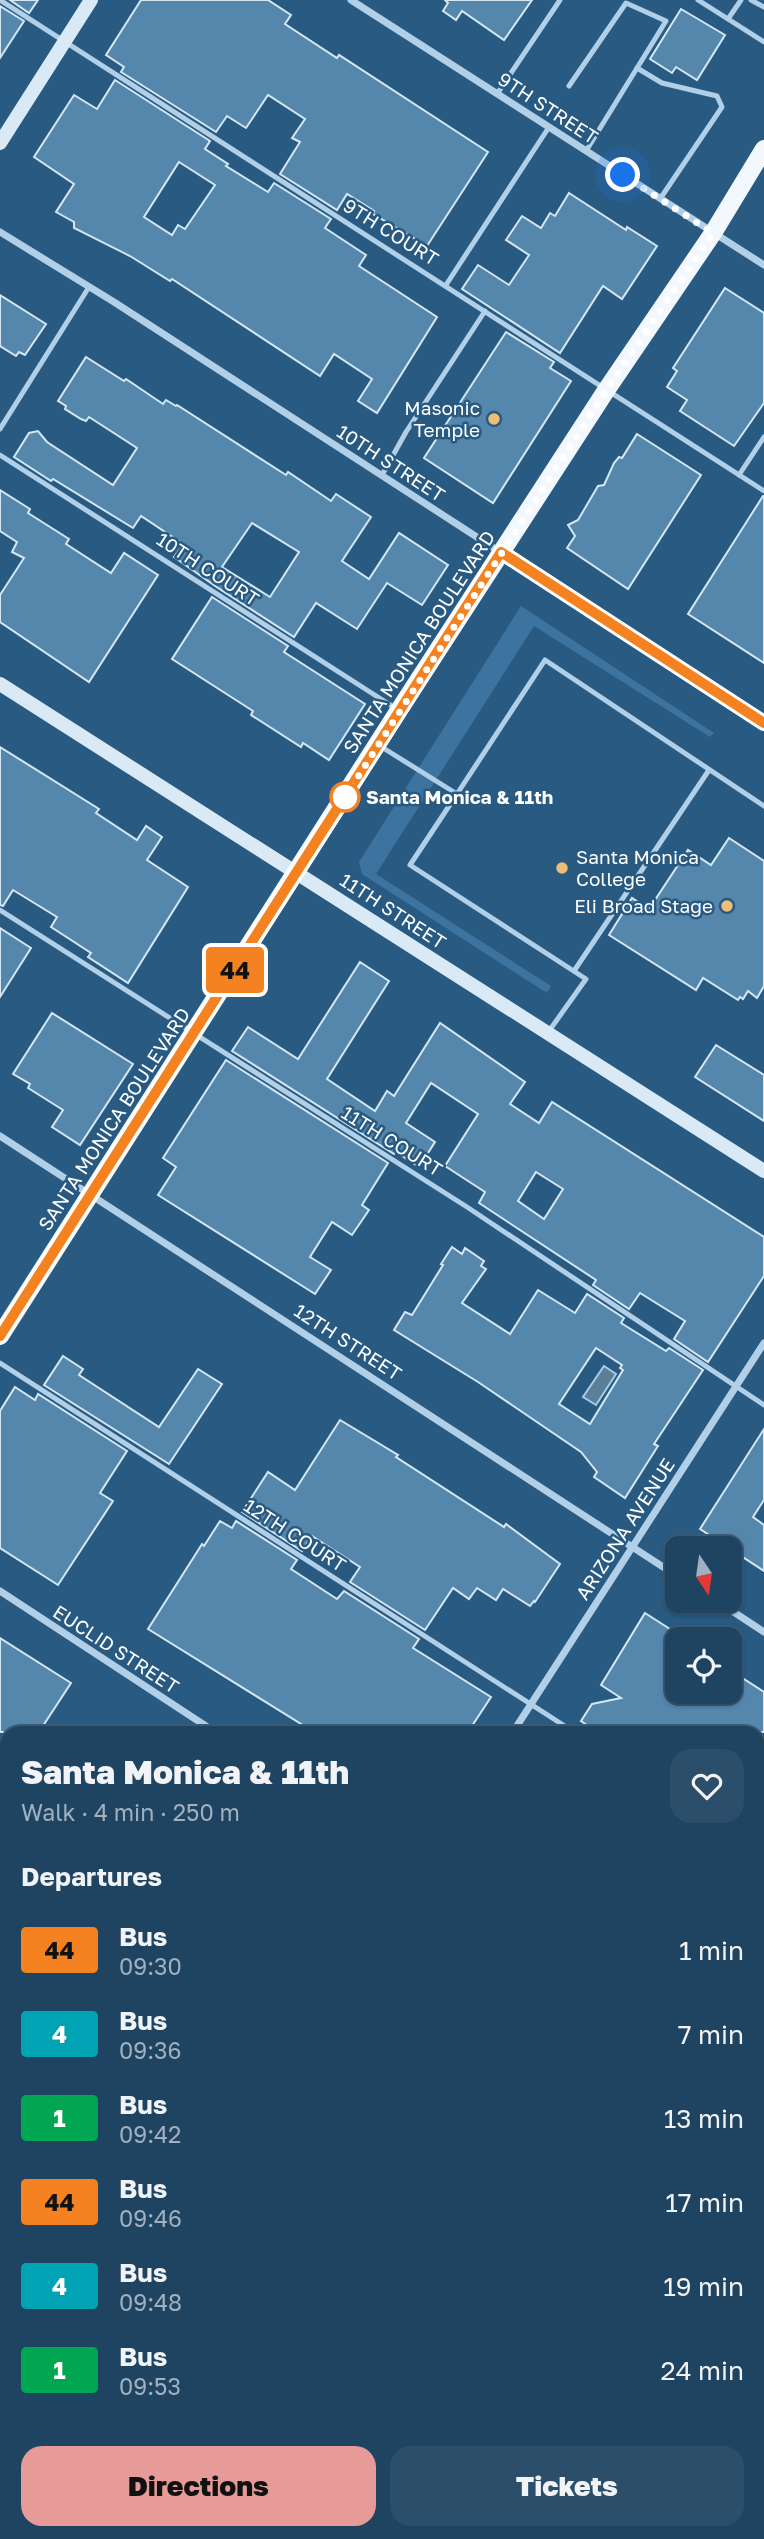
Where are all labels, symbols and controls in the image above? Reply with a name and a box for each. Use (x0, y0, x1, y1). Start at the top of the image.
street label: 9TH STREET (494, 67, 603, 148)
your location (605, 157, 640, 192)
street label: 9TH COURT (339, 193, 443, 270)
place label: Masonic Temple (404, 396, 480, 441)
marker: Masonic Temple (486, 411, 502, 427)
street label: 10TH STREET (333, 419, 450, 506)
street label: SANTA MONICA BOULEVARD (338, 526, 499, 757)
street label: 10TH COURT (153, 527, 264, 610)
marker: Santa Monica & 11th (330, 782, 360, 812)
place label: Santa Monica & 11th (366, 785, 553, 808)
place label: Santa Monica College (576, 845, 699, 890)
marker: Santa Monica College (554, 860, 570, 876)
street label: 11TH STREET (336, 868, 451, 953)
place label: Eli Broad Stage (574, 894, 713, 917)
marker: Eli Broad Stage (719, 898, 735, 914)
line badge: 44 (204, 947, 266, 993)
text: 44 (220, 955, 250, 984)
street label: SANTA MONICA BOULEVARD (33, 1003, 194, 1234)
street label: 11TH COURT (338, 1100, 447, 1181)
street label: 12TH STREET (290, 1298, 406, 1385)
street label: ARIZONA AVENUE (570, 1454, 679, 1604)
street label: 12TH COURT (240, 1493, 351, 1576)
north arrow (665, 1536, 742, 1614)
map controls (665, 1536, 742, 1704)
street label: EUCLID STREET (49, 1599, 184, 1698)
button: locate (665, 1627, 742, 1704)
button: heart (670, 1749, 744, 1823)
text: Santa Monica & 11th (21, 1752, 349, 1791)
text: Walk · 4 min · 250 m (21, 1798, 240, 1826)
text: Departures (21, 1861, 162, 1892)
text: Bus (119, 1921, 167, 1952)
text: 44 (45, 1935, 75, 1964)
text: 1 min (679, 1935, 744, 1966)
text: 09:30 (119, 1952, 182, 1980)
text: Bus (119, 2005, 167, 2036)
text: 4 (52, 2019, 67, 2048)
text: 7 min (678, 2019, 744, 2050)
text: 09:36 (119, 2036, 181, 2064)
text: Bus (119, 2089, 167, 2120)
text: 1 (53, 2103, 66, 2132)
text: 13 min (664, 2103, 744, 2134)
text: 09:42 (119, 2120, 181, 2148)
text: Bus (119, 2173, 167, 2204)
text: 44 (45, 2187, 75, 2216)
text: 17 min (665, 2187, 744, 2218)
text: 09:46 (119, 2204, 182, 2232)
text: Bus (119, 2257, 167, 2288)
text: 4 (52, 2271, 67, 2300)
text: 19 min (663, 2271, 744, 2302)
text: 09:48 (119, 2288, 182, 2316)
text: Bus (119, 2341, 167, 2372)
text: 1 (53, 2355, 66, 2384)
text: 24 min (661, 2355, 744, 2386)
text: 09:53 (119, 2372, 181, 2400)
button: Directions (21, 2446, 376, 2526)
button: Tickets (390, 2446, 744, 2526)

